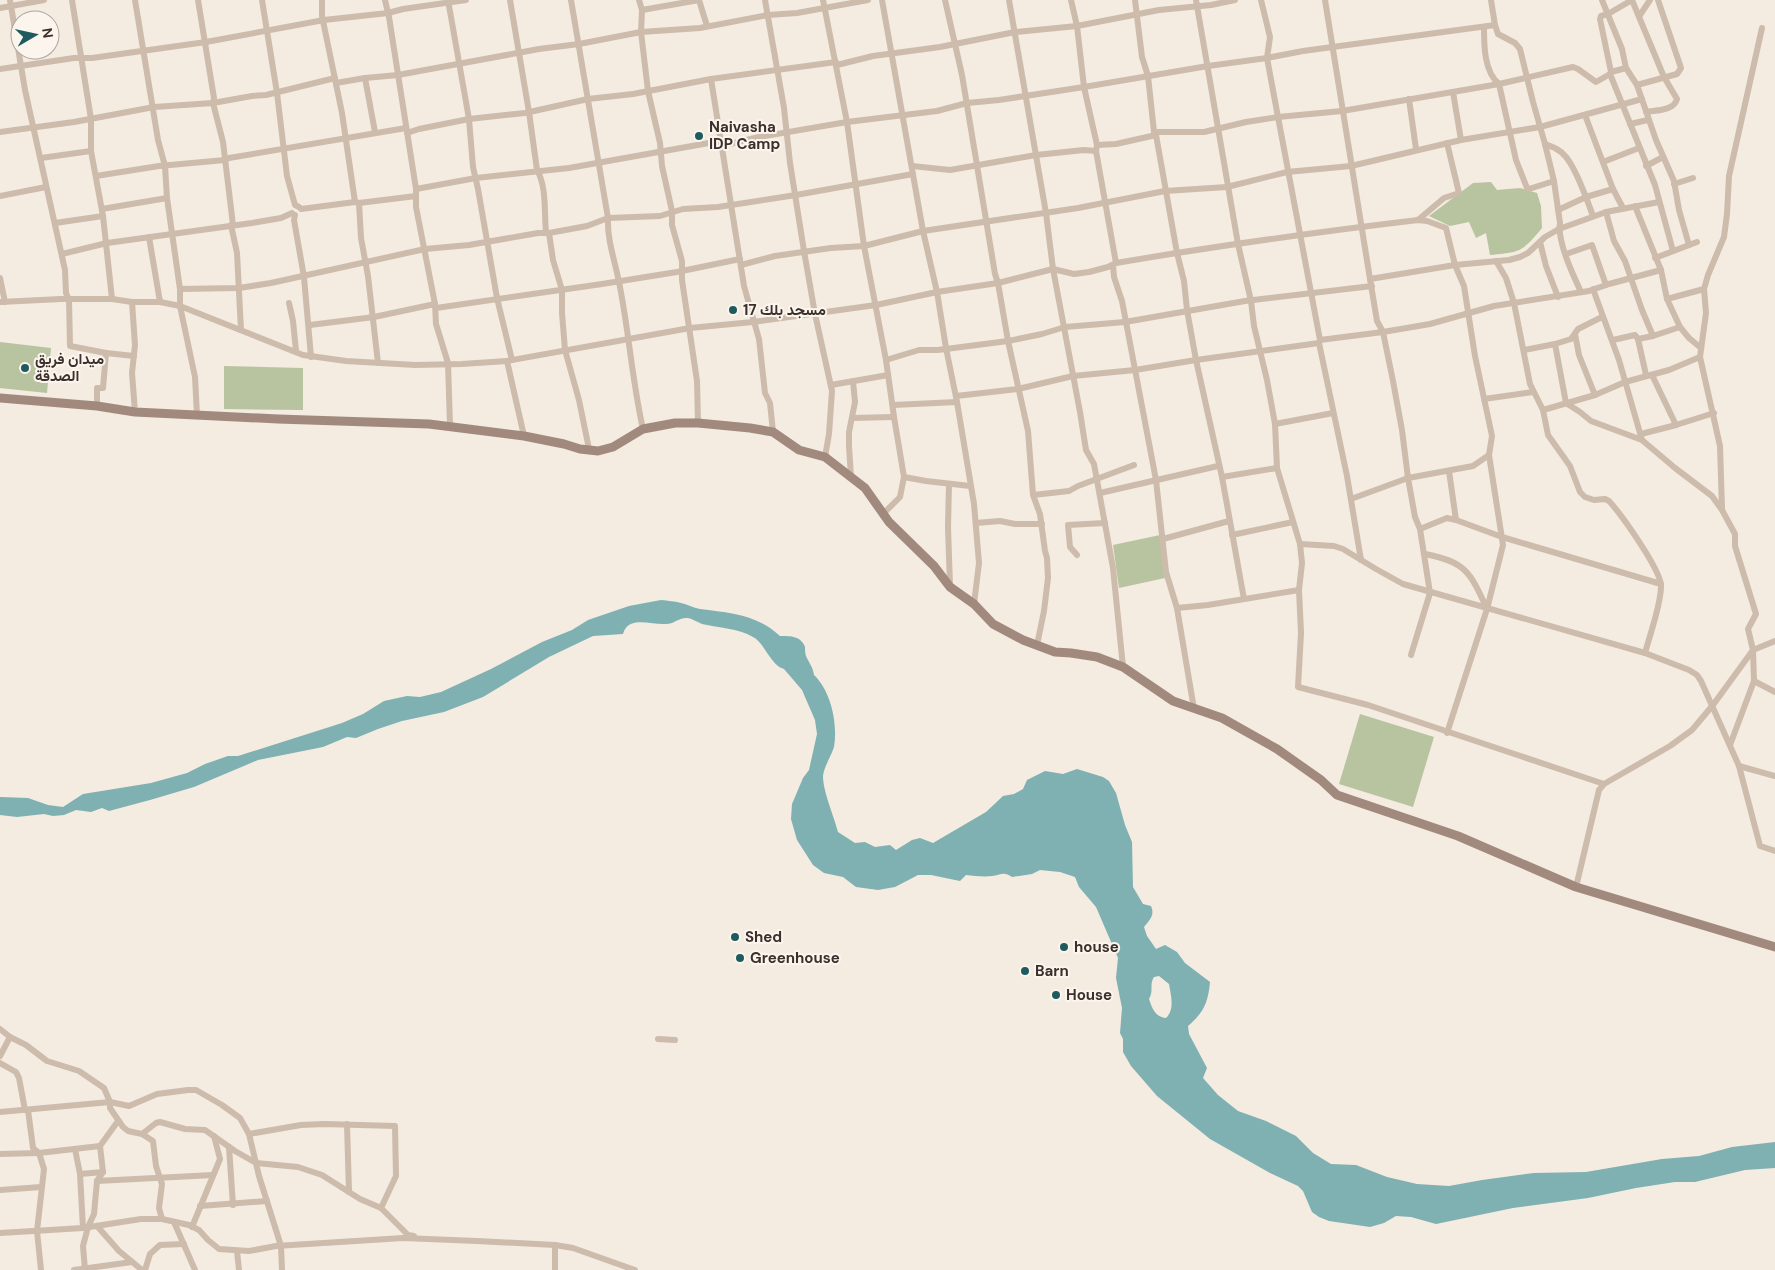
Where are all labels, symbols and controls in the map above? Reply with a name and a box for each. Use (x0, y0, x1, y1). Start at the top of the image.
north arrow (10, 10, 60, 60)
text: N (38, 27, 58, 39)
place label: Naivasha IDP Camp (709, 117, 780, 154)
marker: Naivasha IDP Camp (693, 130, 705, 142)
place label: مسجد بلك 17 (743, 300, 826, 320)
marker: مسجد بلك 17 (727, 304, 739, 316)
place label: ميدان فريق الصدقة (35, 349, 104, 386)
marker: ميدان فريق الصدقة (19, 362, 31, 374)
place label: Shed (745, 927, 782, 947)
marker: Shed (729, 931, 741, 943)
place label: house (1074, 937, 1119, 957)
marker: house (1058, 941, 1070, 953)
place label: Greenhouse (750, 948, 840, 968)
marker: Greenhouse (734, 952, 746, 964)
place label: Barn (1035, 961, 1069, 981)
marker: Barn (1019, 965, 1031, 977)
place label: House (1066, 985, 1112, 1005)
marker: House (1050, 989, 1062, 1001)

